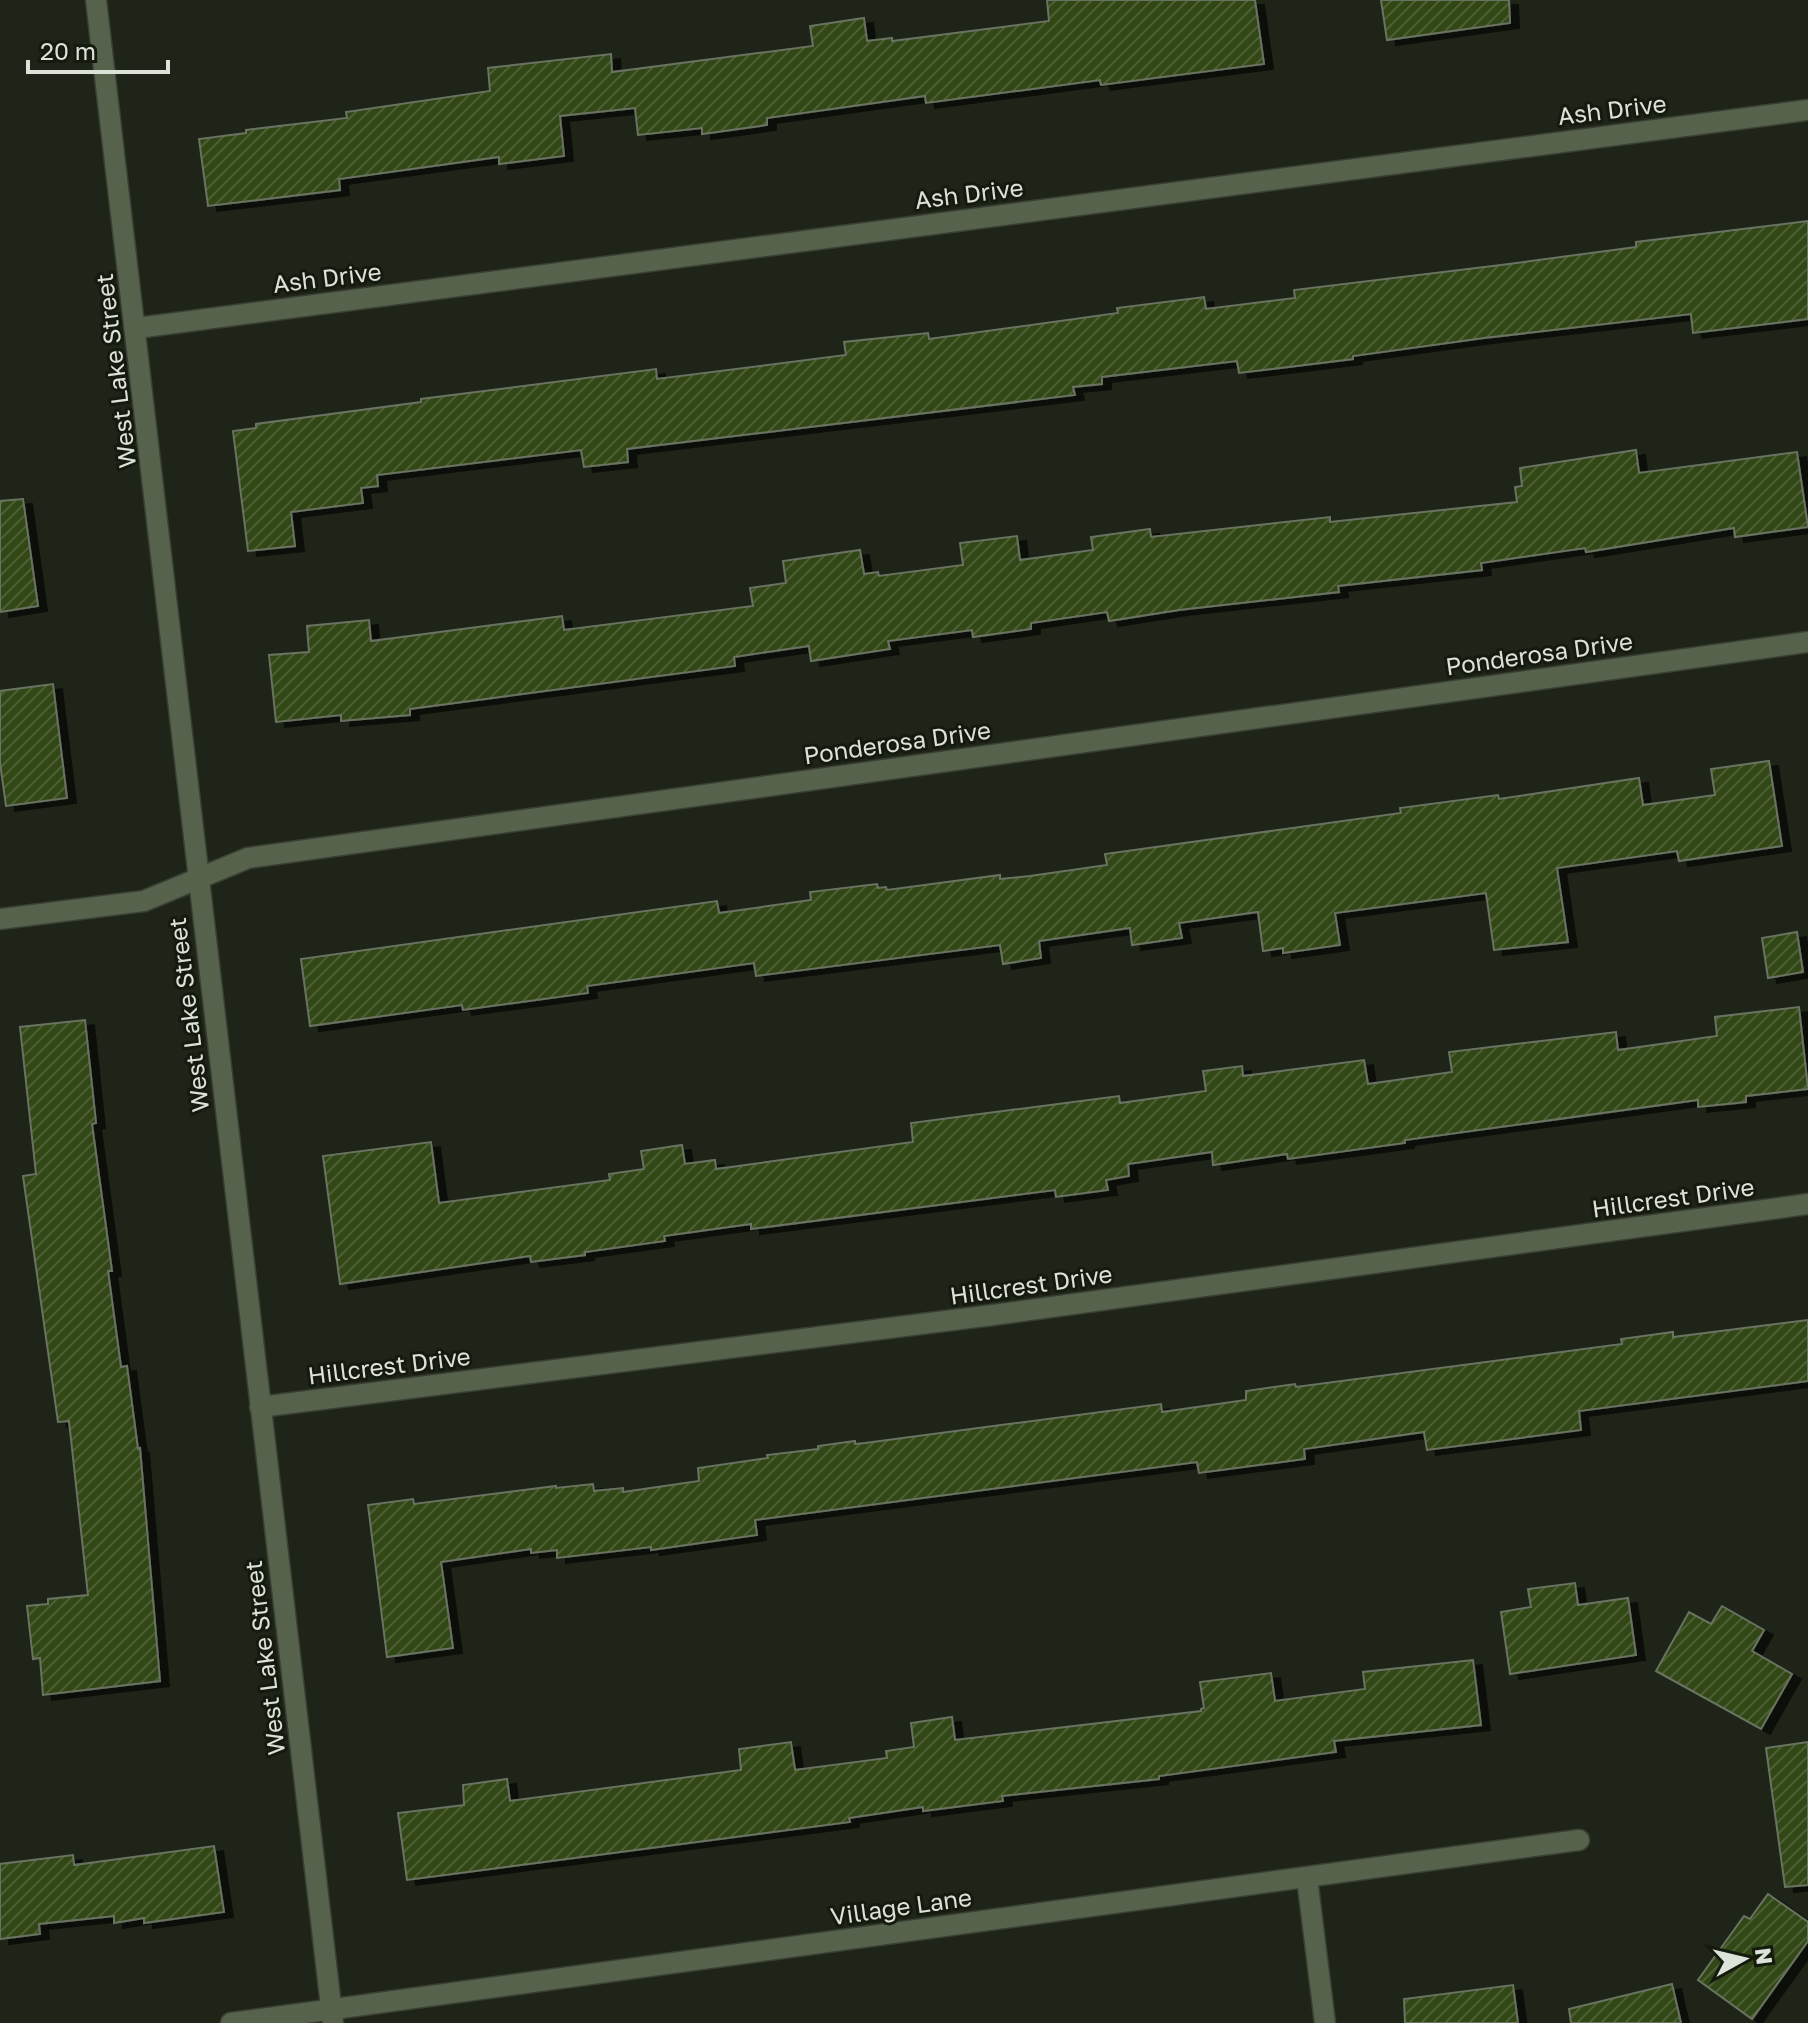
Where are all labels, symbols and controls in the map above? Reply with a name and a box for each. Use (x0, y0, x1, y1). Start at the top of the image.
scale bar (28, 24, 168, 74)
text: 20 m (40, 36, 96, 65)
street label: Ash Drive (1556, 88, 1668, 130)
street label: Ash Drive (913, 172, 1025, 214)
street label: Ash Drive (271, 256, 383, 298)
street label: West Lake Street (89, 272, 141, 470)
street label: Ponderosa Drive (1444, 626, 1634, 680)
street label: Ponderosa Drive (802, 715, 992, 769)
street label: West Lake Street (162, 916, 214, 1114)
street label: Hillcrest Drive (1590, 1171, 1756, 1223)
street label: Hillcrest Drive (948, 1258, 1114, 1310)
street label: Hillcrest Drive (306, 1341, 472, 1389)
street label: West Lake Street (238, 1559, 290, 1757)
street label: Village Lane (829, 1882, 973, 1930)
north arrow (1704, 1919, 1784, 1999)
text: N (1750, 1946, 1779, 1966)

